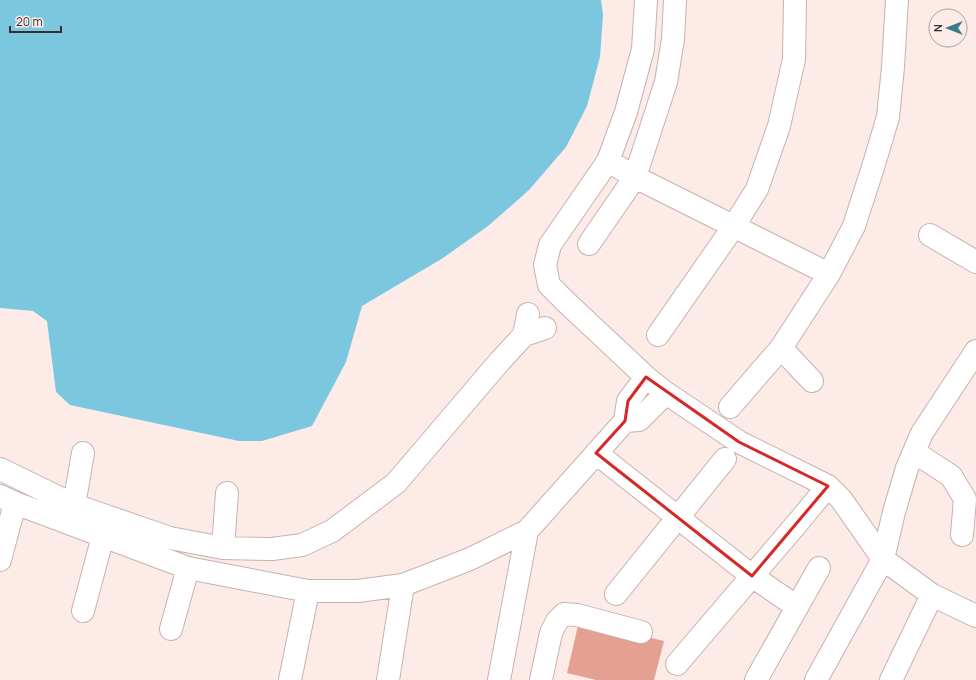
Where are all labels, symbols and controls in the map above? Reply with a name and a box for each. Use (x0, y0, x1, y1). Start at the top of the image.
scale bar (10, 8, 61, 34)
north arrow (928, 8, 968, 48)
text: 20 m (16, 13, 43, 30)
text: N (930, 24, 945, 32)

